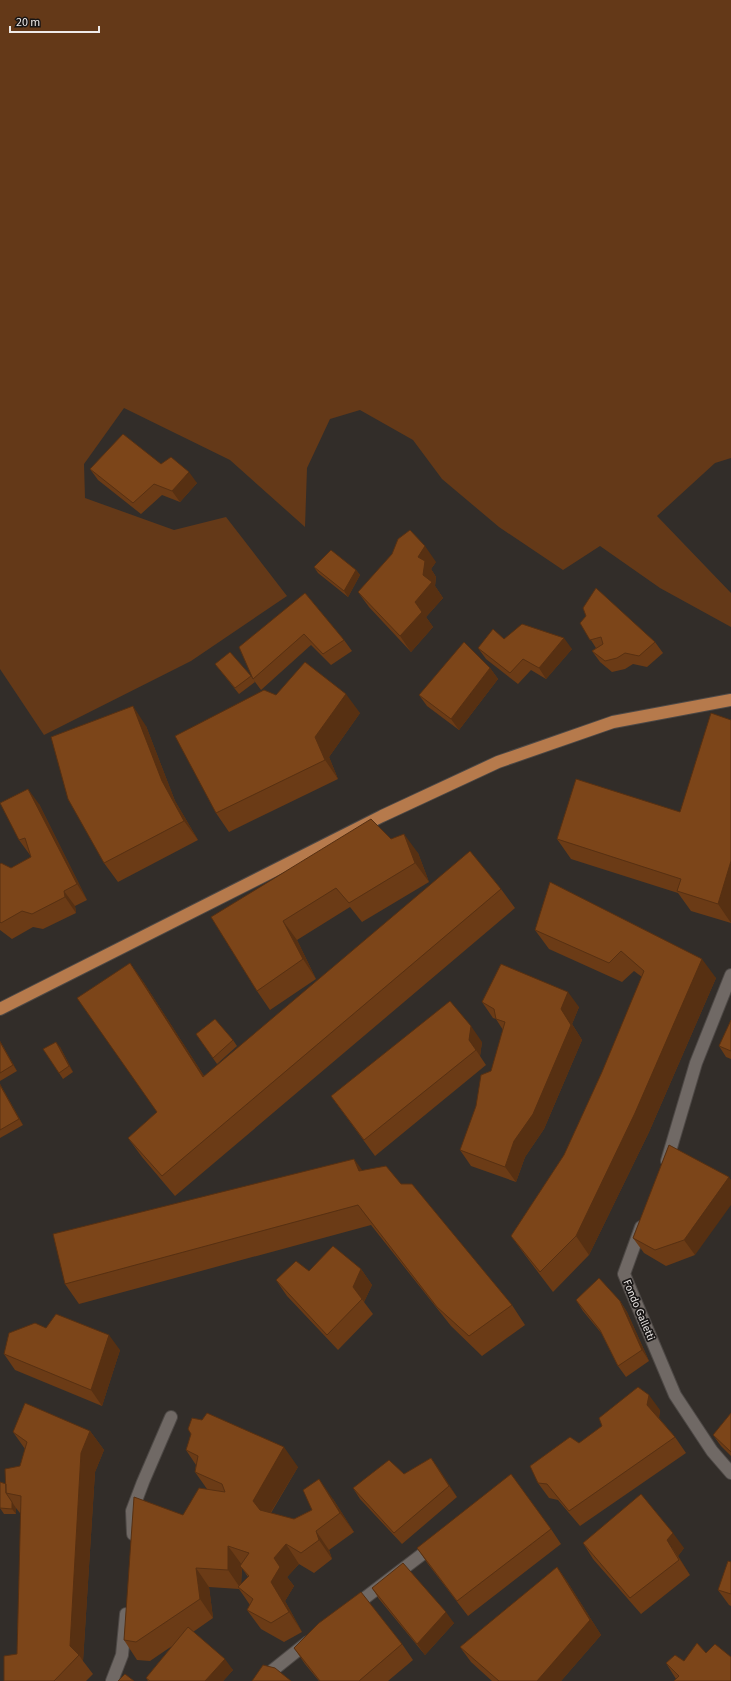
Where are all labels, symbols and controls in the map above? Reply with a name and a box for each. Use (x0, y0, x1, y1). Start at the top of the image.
scale bar (10, 8, 99, 34)
text: 20 m (16, 14, 40, 31)
street label: Fondo Galletti (619, 1277, 659, 1343)

